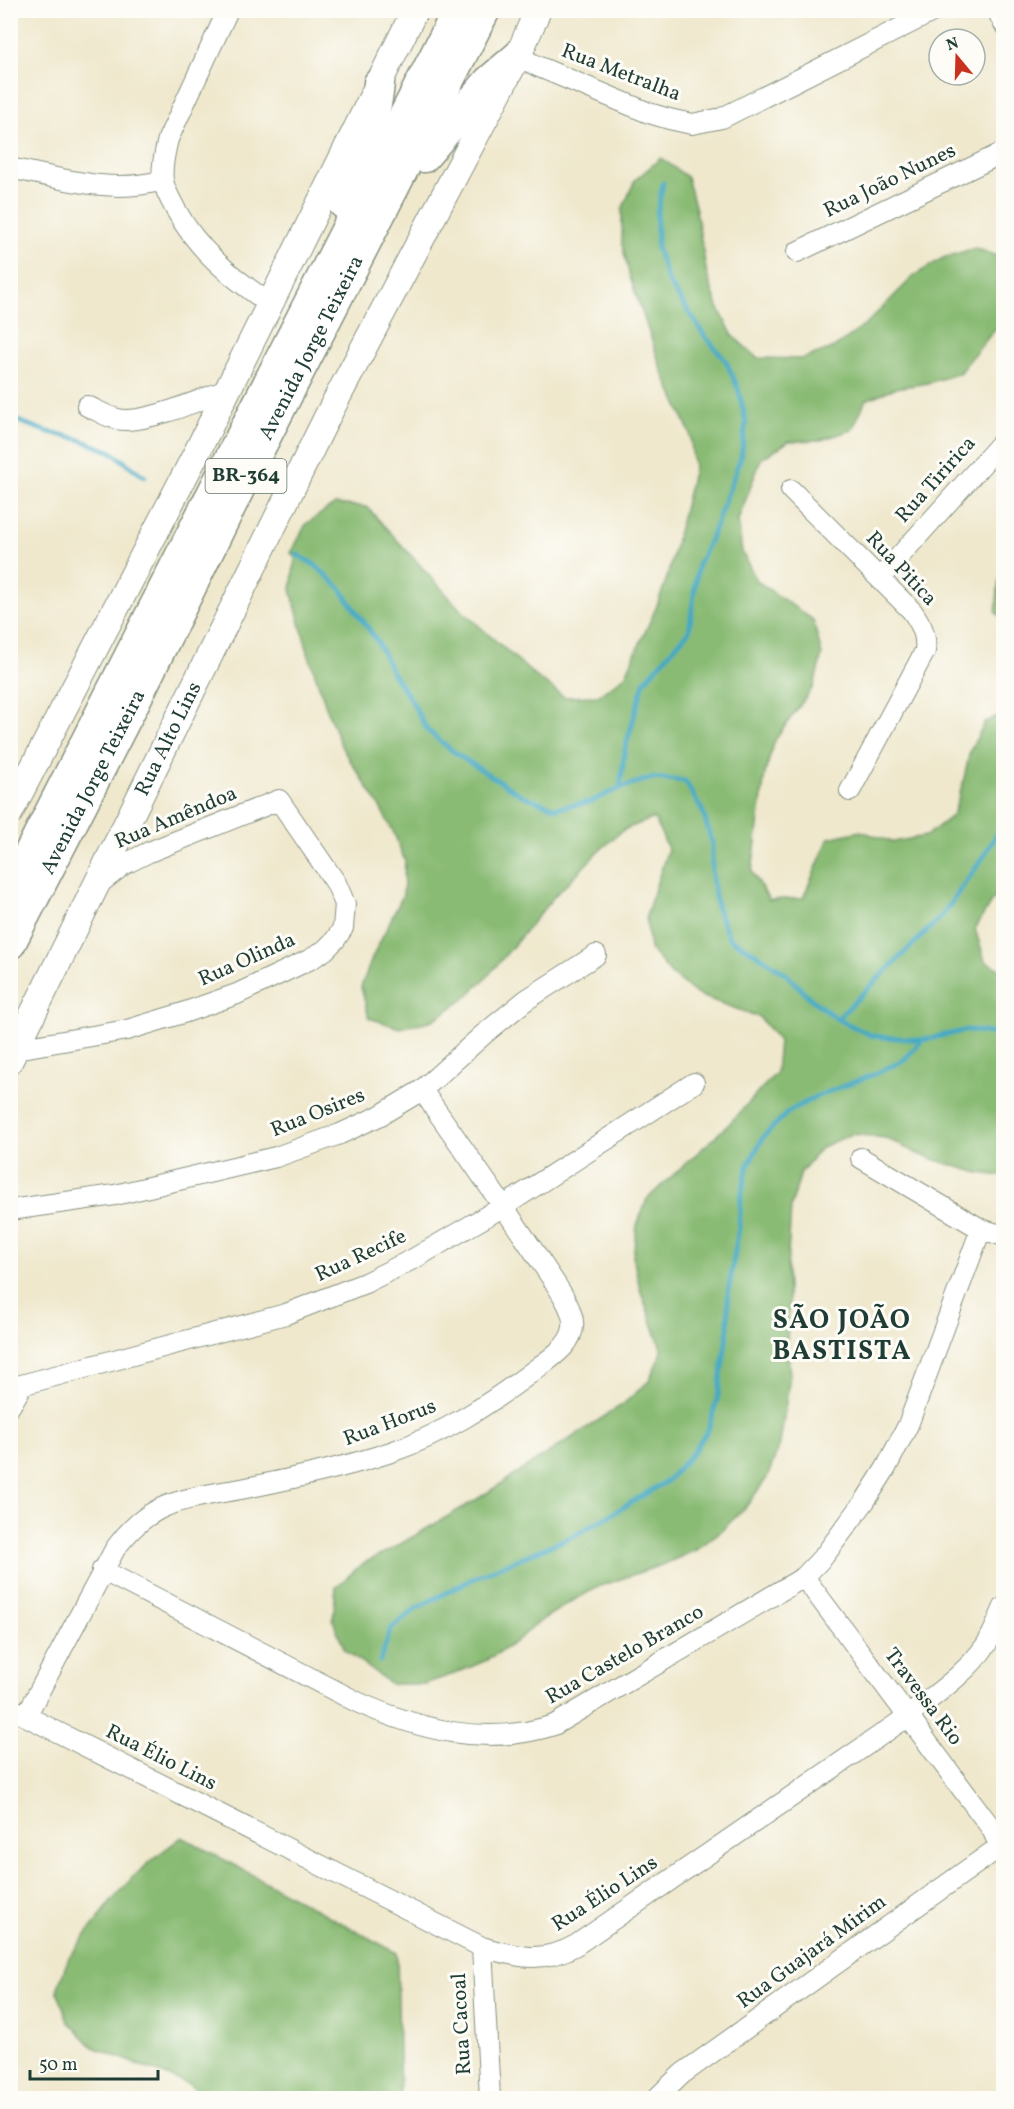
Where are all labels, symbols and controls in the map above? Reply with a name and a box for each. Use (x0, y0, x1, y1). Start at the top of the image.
north arrow (927, 27, 987, 87)
text: N (944, 32, 962, 57)
street label: Rua Metralha (557, 37, 685, 109)
street label: Rua João Nunes (819, 136, 961, 226)
street label: Avenida Jorge Teixeira (252, 250, 371, 445)
street label: Rua Tiririca (889, 430, 983, 530)
road number: BR-364 (206, 459, 286, 493)
street label: Rua Pitica (859, 525, 943, 613)
street label: Rua Alto Lins (128, 677, 209, 801)
street label: Avenida Jorge Teixeira (34, 685, 153, 880)
street label: Rua Amêndoa (110, 779, 242, 857)
street label: Rua Olinda (194, 926, 300, 994)
street label: Rua Osires (267, 1081, 369, 1145)
street label: Rua Recife (311, 1222, 411, 1290)
district label: SÃO JOÃO BASTISTA (772, 1302, 912, 1371)
street label: Rua Horus (339, 1392, 441, 1454)
street label: Rua Castelo Branco (541, 1598, 709, 1712)
street label: Travessa Rio (877, 1642, 969, 1752)
street label: Rua Élio Lins (100, 1718, 222, 1798)
street label: Rua Élio Lins (546, 1849, 664, 1939)
street label: Rua Guajará Mirim (731, 1888, 893, 2016)
street label: Rua Cacoal (445, 1972, 479, 2076)
scale bar (30, 2043, 158, 2081)
text: 50 m (39, 2053, 78, 2078)

